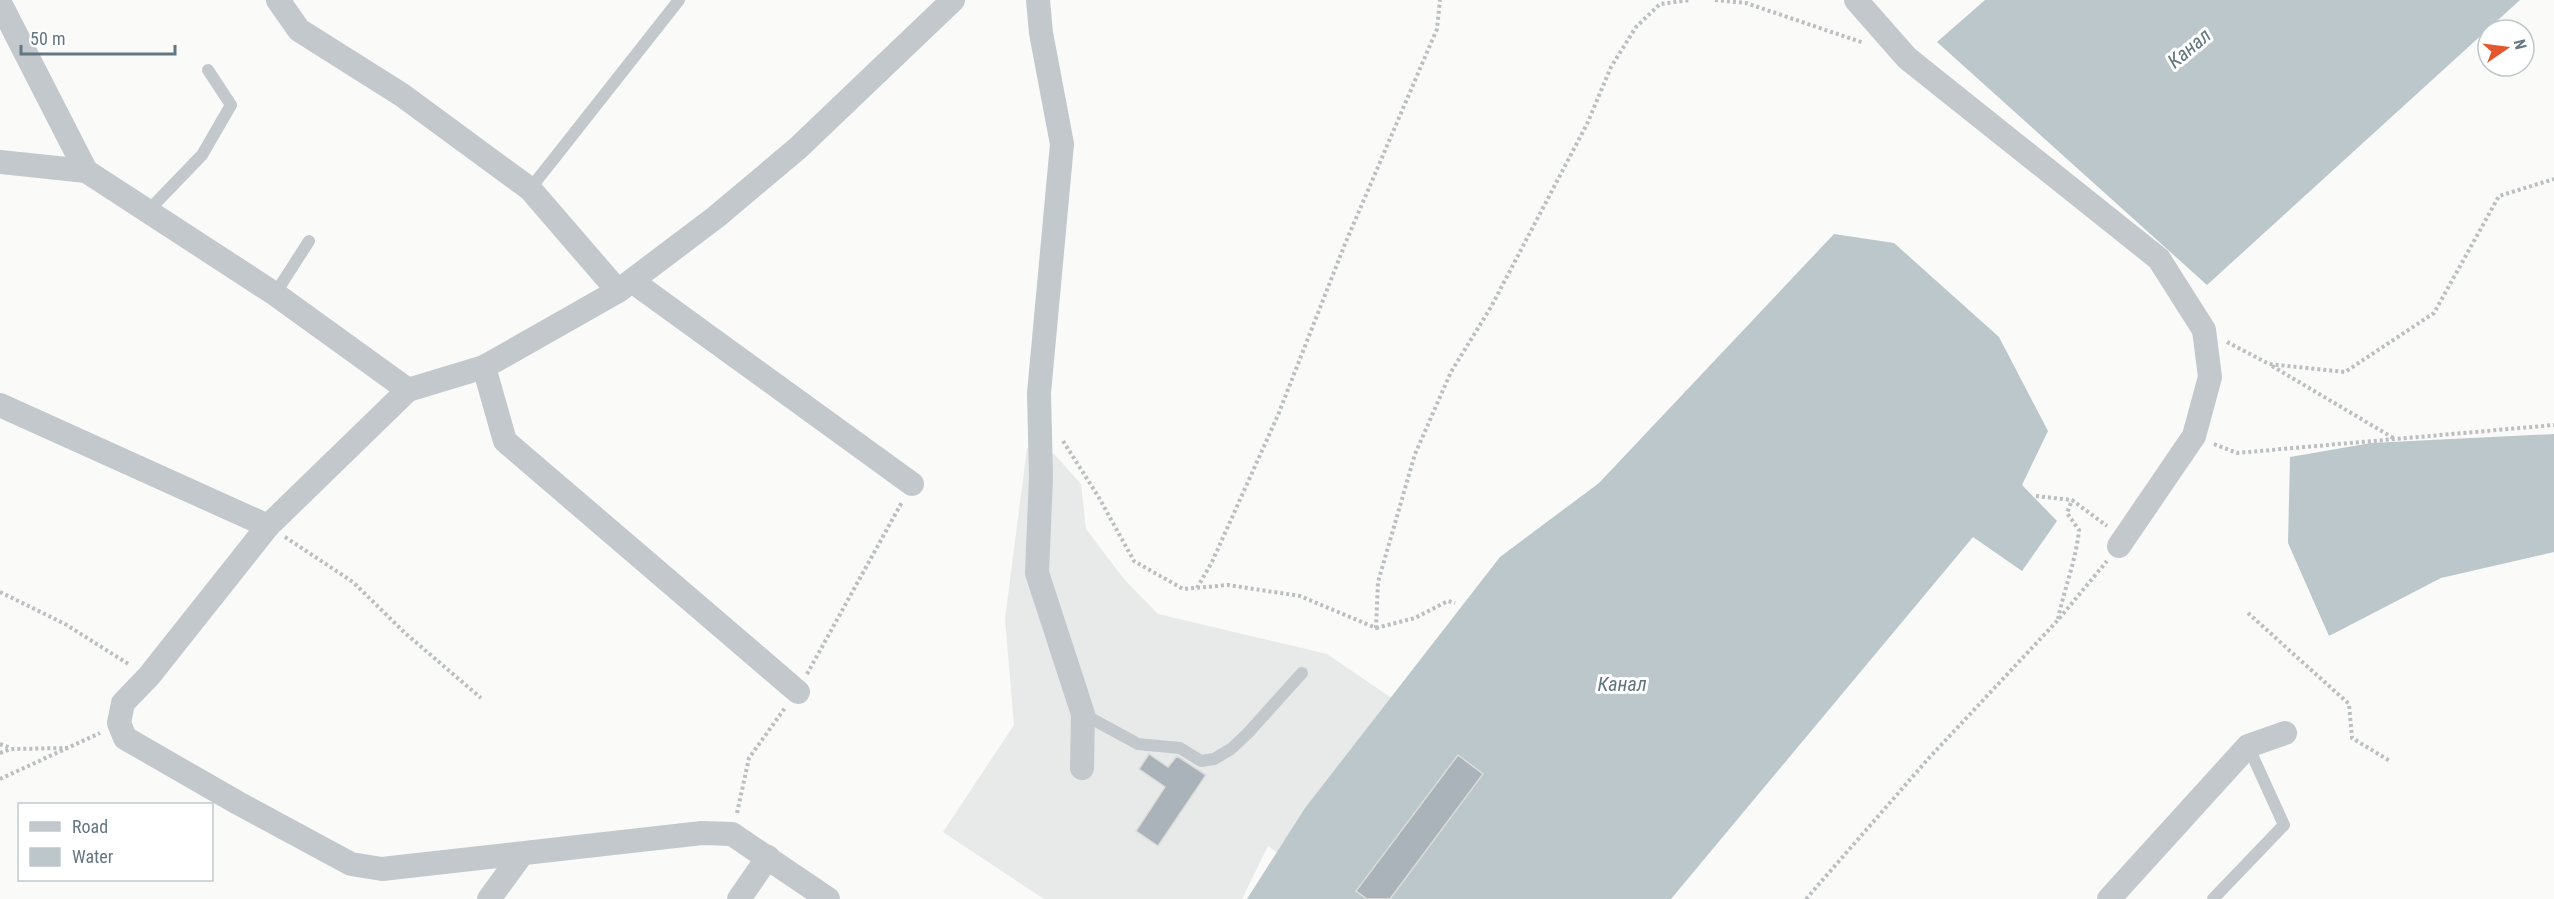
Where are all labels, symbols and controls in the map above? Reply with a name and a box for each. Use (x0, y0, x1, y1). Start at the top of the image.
scale bar (21, 18, 176, 56)
north arrow (2476, 18, 2536, 78)
water label: Канал (2162, 23, 2216, 73)
text: 50 m (30, 28, 65, 49)
text: N (2510, 37, 2530, 52)
water label: Канал (1597, 672, 1647, 696)
legend (18, 803, 213, 881)
text: Road (72, 816, 108, 837)
text: Water (72, 846, 114, 867)

